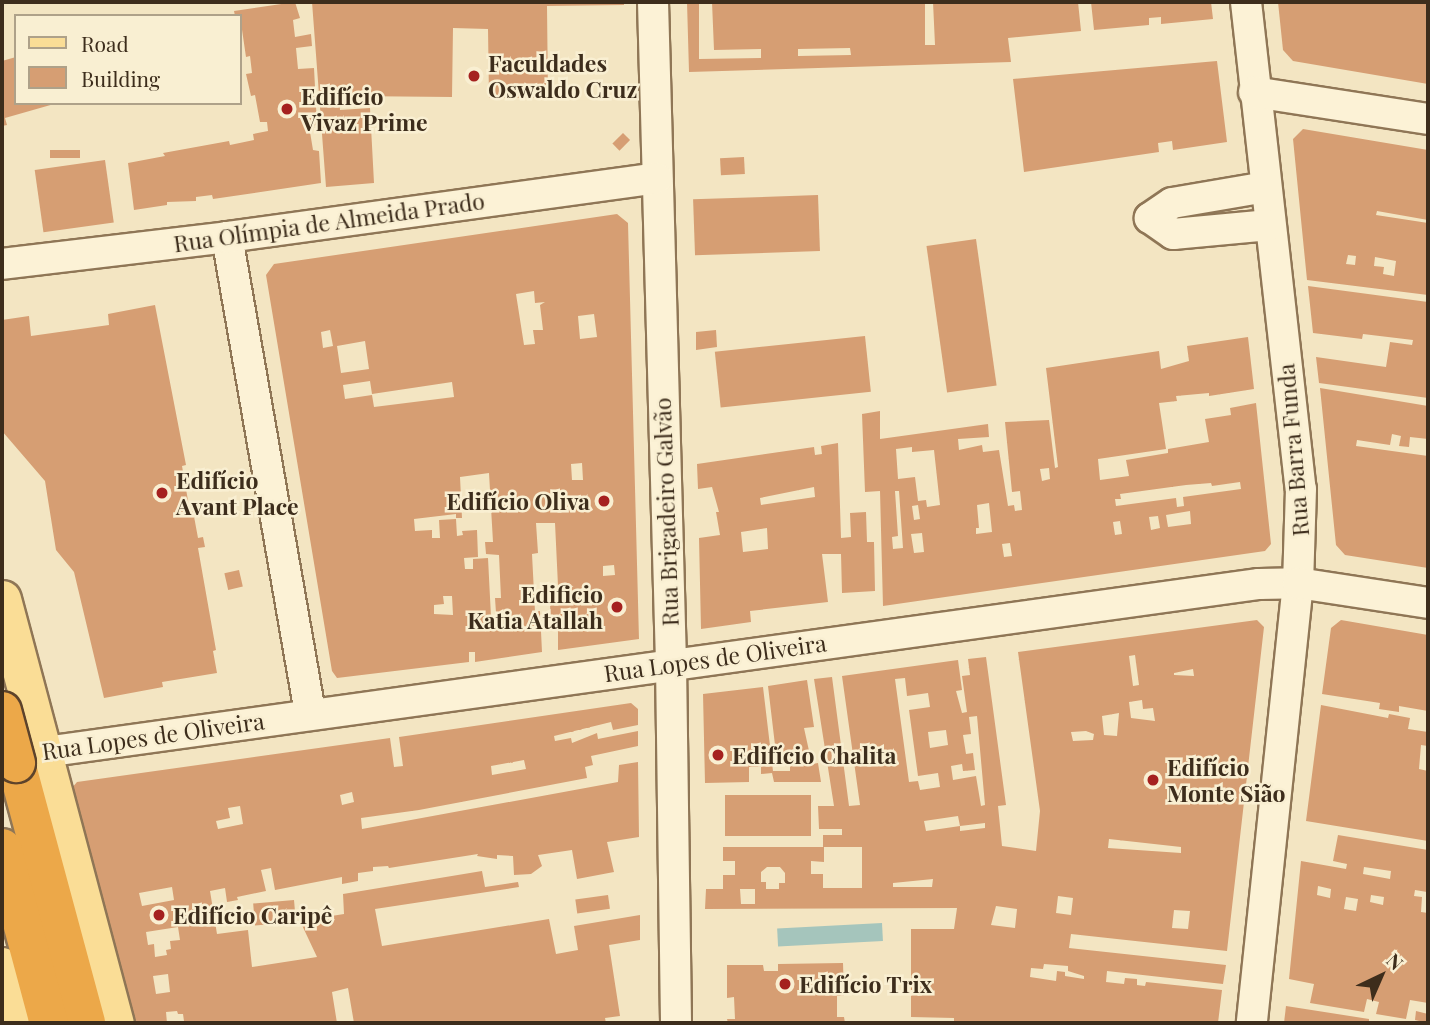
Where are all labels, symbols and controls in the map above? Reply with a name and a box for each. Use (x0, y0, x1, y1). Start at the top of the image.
legend (14, 14, 242, 105)
text: Road (81, 29, 129, 57)
place label: Faculdades Oswaldo Cruz (488, 49, 637, 103)
text: Building (81, 64, 160, 92)
marker: Faculdades Oswaldo Cruz (466, 68, 482, 84)
place label: Edifício Vivaz Prime (301, 82, 428, 136)
marker: Edifício Vivaz Prime (279, 101, 295, 117)
street label: Rua Olímpia de Almeida Prado (171, 186, 487, 258)
street label: Rua Barra Funda (1272, 362, 1314, 538)
street label: Rua Brigadeiro Galvão (648, 397, 684, 627)
place label: Edifício Avant Place (176, 466, 299, 520)
marker: Edifício Avant Place (154, 485, 170, 501)
place label: Edifício Oliva (446, 487, 590, 515)
marker: Edifício Oliva (596, 493, 612, 509)
place label: Edificio Katia Atallah (466, 580, 603, 634)
marker: Edificio Katia Atallah (609, 599, 625, 615)
street label: Rua Lopes de Oliveira (602, 629, 828, 687)
street label: Rua Lopes de Oliveira (40, 707, 266, 765)
place label: Edifício Chalita (732, 741, 896, 769)
marker: Edifício Chalita (710, 747, 726, 763)
place label: Edifício Monte Sião (1167, 753, 1286, 807)
marker: Edifício Monte Sião (1145, 772, 1161, 788)
place label: Edifício Caripê (173, 901, 332, 929)
marker: Edifício Caripê (151, 907, 167, 923)
north arrow (1346, 941, 1416, 1011)
text: N (1382, 947, 1410, 975)
place label: Edifício Trix (799, 970, 933, 998)
marker: Edifício Trix (777, 976, 793, 992)

